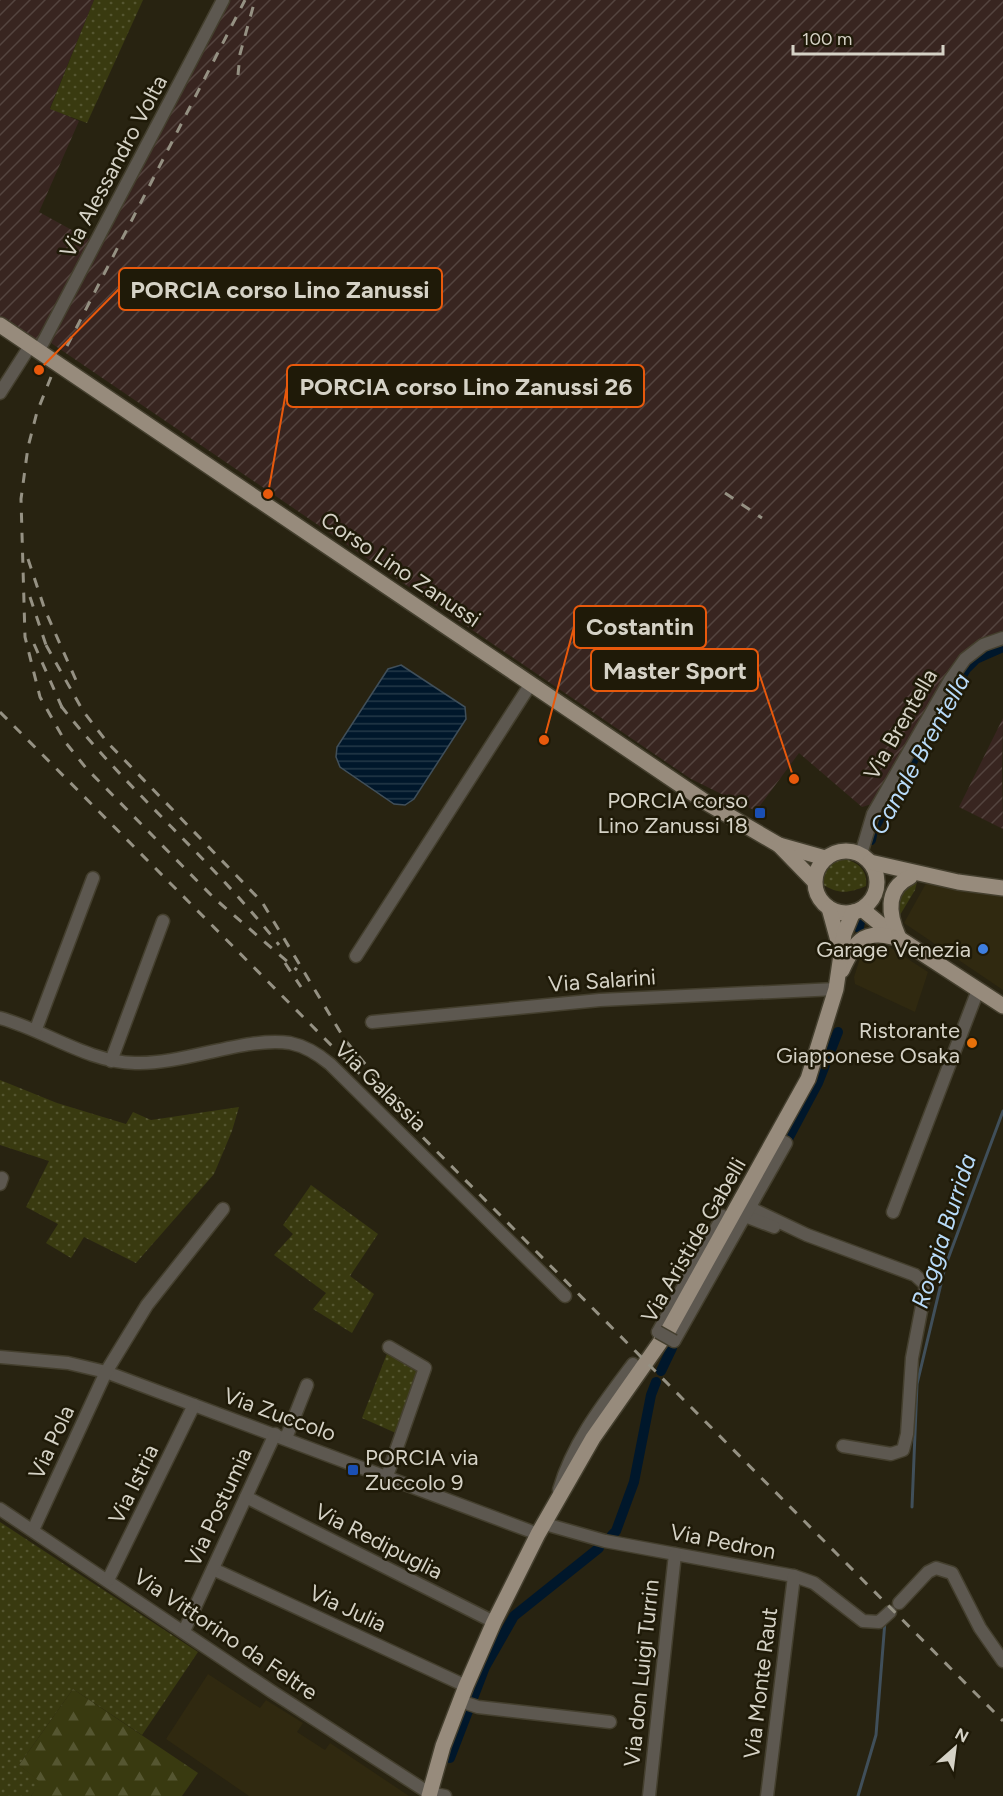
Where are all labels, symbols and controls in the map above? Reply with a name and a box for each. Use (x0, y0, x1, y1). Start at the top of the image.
scale bar (793, 18, 943, 56)
text: 100 m (802, 28, 852, 50)
street label: Via Alessandro Volta (54, 70, 173, 262)
callout: PORCIA corso Lino Zanussi (119, 268, 442, 310)
text: PORCIA corso Lino Zanussi (130, 275, 430, 304)
callout: PORCIA corso Lino Zanussi 26 (287, 365, 644, 407)
text: PORCIA corso Lino Zanussi 26 (300, 372, 633, 401)
street label: Corso Lino Zanussi (316, 506, 486, 633)
callout: Costantin (574, 606, 706, 648)
text: Costantin (586, 612, 694, 641)
callout: Master Sport (591, 649, 758, 691)
text: Master Sport (603, 656, 747, 685)
street label: Via Brentella (858, 664, 943, 784)
water label: Canale Brentella (863, 668, 976, 839)
place label: PORCIA corso Lino Zanussi 18 (597, 787, 748, 839)
marker: PORCIA corso Lino Zanussi 18 (753, 806, 767, 820)
place label: Garage Venezia (816, 936, 971, 963)
marker: Garage Venezia (976, 942, 990, 956)
street label: Via Salarini (547, 963, 657, 998)
place label: Ristorante Giapponese Osaka (776, 1017, 960, 1069)
street label: Via Galassia (329, 1036, 432, 1137)
marker: Ristorante Giapponese Osaka (965, 1036, 979, 1050)
water label: Roggia Burrida (905, 1150, 982, 1312)
street label: Via Aristide Gabelli (635, 1153, 752, 1328)
street label: Via Zuccolo (220, 1382, 340, 1447)
street label: Via Pola (23, 1401, 80, 1483)
street label: Via Istria (103, 1440, 164, 1528)
street label: Via Postumia (179, 1443, 258, 1571)
place label: PORCIA via Zuccolo 9 (365, 1444, 479, 1496)
marker: PORCIA via Zuccolo 9 (346, 1463, 360, 1477)
street label: Via Redipuglia (310, 1498, 447, 1585)
street label: Via Pedron (668, 1518, 778, 1565)
street label: Via Vittorino da Feltre (129, 1563, 323, 1706)
street label: Via don Luigi Turrin (618, 1578, 665, 1768)
street label: Via Julia (305, 1579, 391, 1638)
street label: Via Monte Raut (738, 1606, 783, 1760)
north arrow (925, 1718, 985, 1778)
text: N (952, 1724, 972, 1746)

